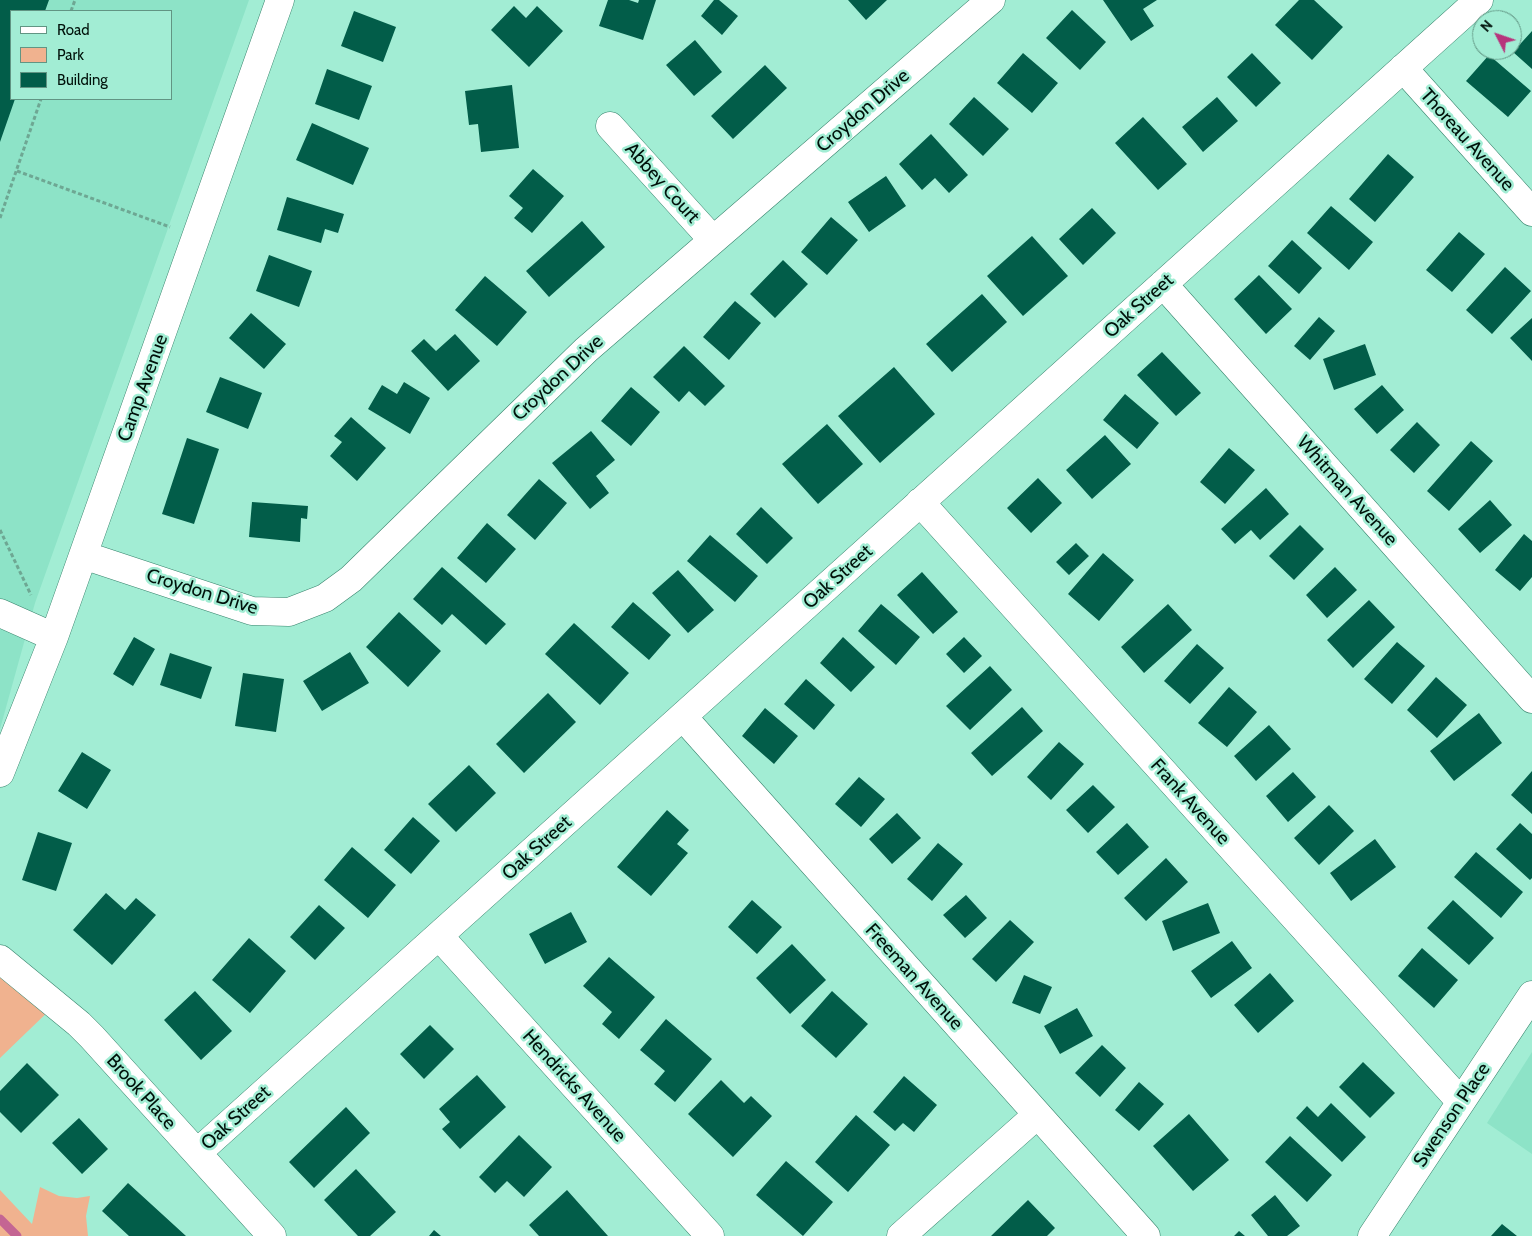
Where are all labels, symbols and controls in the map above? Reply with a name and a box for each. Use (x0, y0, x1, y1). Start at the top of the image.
legend (10, 10, 172, 100)
north arrow (1472, 10, 1522, 60)
text: N (1476, 16, 1496, 35)
text: Road (57, 21, 90, 39)
text: Park (57, 46, 84, 64)
street label: Croydon Drive (812, 65, 914, 157)
text: Building (57, 71, 108, 89)
street label: Thoreau Avenue (1415, 84, 1519, 196)
street label: Abbey Court (620, 138, 704, 228)
street label: Oak Street (1100, 269, 1178, 343)
street label: Croydon Drive (508, 330, 608, 426)
street label: Camp Avenue (113, 331, 173, 445)
street label: Whitman Avenue (1292, 431, 1402, 551)
street label: Oak Street (799, 540, 877, 614)
street label: Croydon Drive (143, 564, 261, 620)
street label: Frank Avenue (1145, 754, 1235, 850)
street label: Oak Street (498, 811, 576, 885)
street label: Freeman Avenue (860, 919, 968, 1035)
street label: Hendricks Avenue (517, 1025, 631, 1147)
street label: Brook Place (101, 1050, 181, 1134)
street label: Swenson Place (1409, 1059, 1495, 1171)
street label: Oak Street (197, 1081, 275, 1155)

